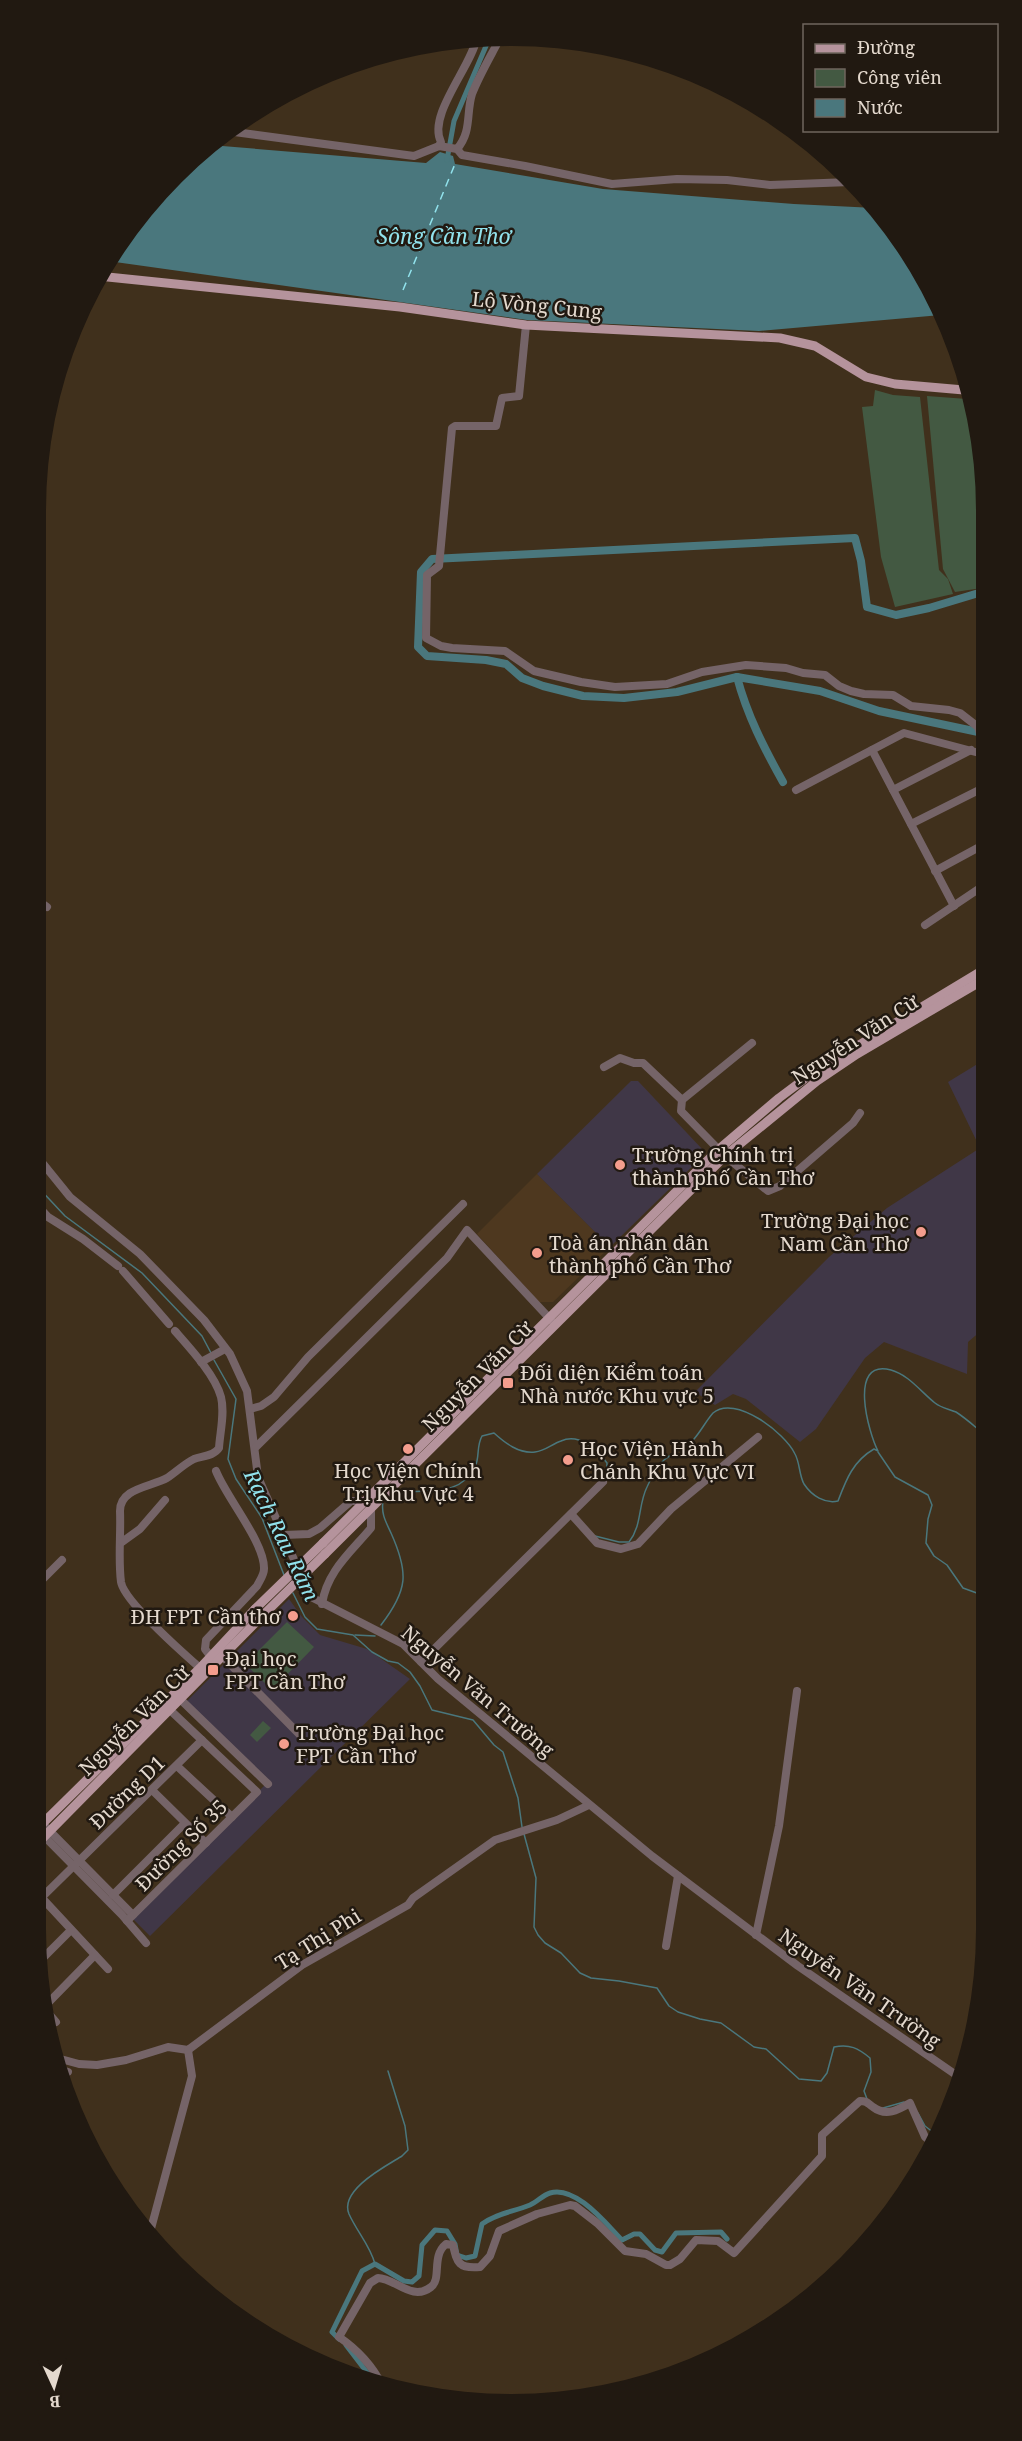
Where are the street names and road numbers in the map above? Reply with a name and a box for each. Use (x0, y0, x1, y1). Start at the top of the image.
street label: Lộ Vòng Cung (471, 285, 604, 325)
street label: Nguyễn Văn Cừ (786, 988, 924, 1090)
street label: Nguyễn Văn Cừ (416, 1314, 539, 1437)
street label: Nguyễn Văn Trường (396, 1619, 560, 1763)
street label: Nguyễn Văn Cừ (73, 1658, 196, 1781)
street label: Đường D1 (83, 1749, 171, 1835)
street label: Đường Số 35 (129, 1793, 233, 1897)
street label: Tạ Thị Phi (270, 1902, 366, 1976)
street label: Nguyễn Văn Trường (774, 1922, 947, 2054)

